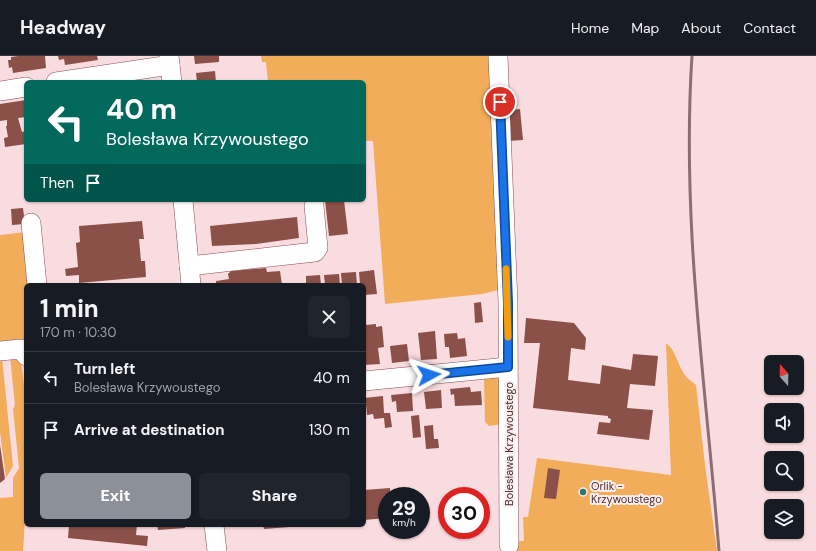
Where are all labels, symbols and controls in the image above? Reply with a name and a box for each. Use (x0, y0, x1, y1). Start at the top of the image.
text: Headway (20, 15, 106, 40)
text: Home (571, 19, 609, 37)
text: Map (631, 19, 659, 37)
text: About (681, 19, 721, 37)
text: Contact (743, 19, 796, 37)
pin (483, 85, 517, 119)
text: 40 m (106, 91, 177, 128)
icon: arrive (489, 91, 511, 113)
icon: left (40, 96, 92, 148)
text: Bolesława Krzywoustego (106, 127, 309, 151)
icon: arrive (82, 172, 104, 194)
text: Then (40, 173, 74, 193)
text: 1 min (40, 293, 99, 324)
button: close (308, 296, 350, 338)
text: 170 m · 10:30 (40, 324, 116, 341)
position arrow (408, 354, 450, 396)
north arrow (764, 355, 804, 395)
map controls (764, 355, 804, 539)
text: Turn left (74, 359, 135, 379)
icon: left (40, 367, 62, 389)
text: 40 m (313, 368, 350, 388)
text: Bolesława Krzywoustego (74, 379, 220, 396)
street label: Bolesława Krzywoustego (502, 382, 516, 506)
button: sound (764, 403, 804, 443)
icon: arrive (40, 419, 62, 441)
text: Arrive at destination (74, 420, 225, 440)
text: 130 m (309, 420, 350, 440)
button: search (764, 451, 804, 491)
button: Exit (40, 473, 191, 519)
button: Share (199, 473, 350, 519)
place label: Orlik - Krzywoustego (591, 479, 662, 506)
speed limit sign: 30 (438, 487, 490, 539)
marker: Orlik - Krzywoustego (578, 487, 588, 497)
text: 29 (392, 495, 416, 521)
button: layers (764, 499, 804, 539)
text: km/h (392, 516, 416, 529)

